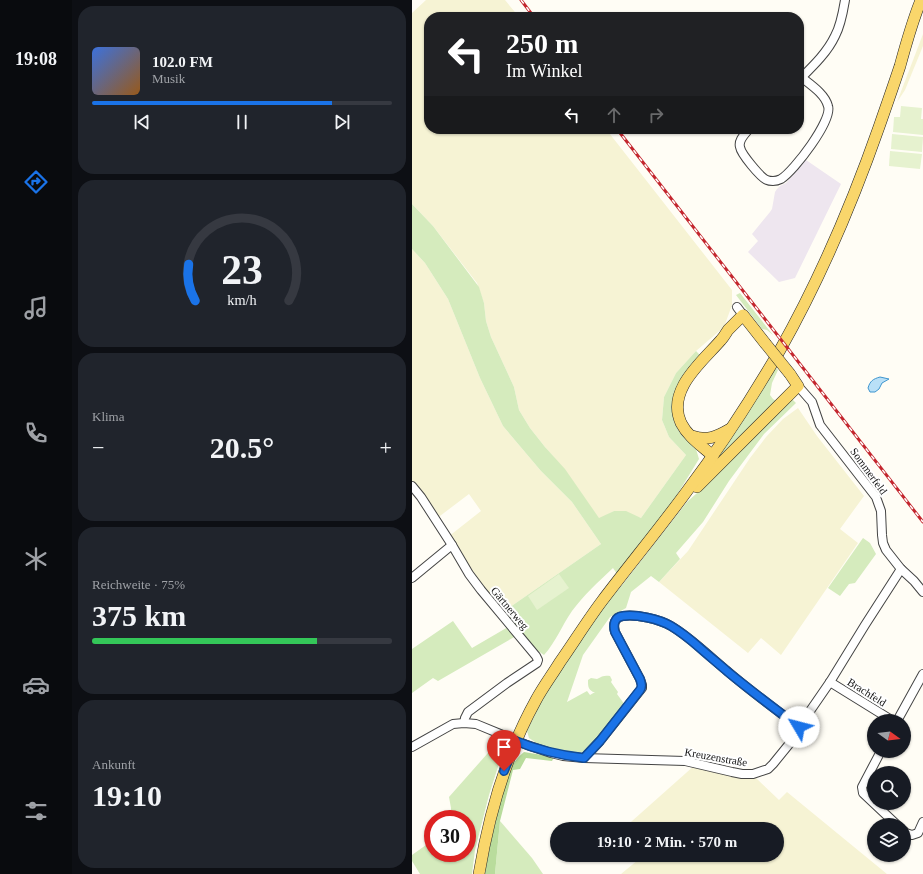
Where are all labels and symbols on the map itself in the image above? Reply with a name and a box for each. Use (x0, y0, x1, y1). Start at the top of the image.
street label: Sommerfeld (848, 445, 890, 497)
street label: Gärtnerweg (489, 584, 532, 632)
street label: Brachfeld (845, 675, 889, 709)
position arrow (778, 706, 820, 748)
north arrow (867, 714, 911, 758)
pin (487, 730, 521, 771)
street label: Kreuzenstraße (684, 746, 748, 768)
speed limit sign: 30 (424, 810, 476, 862)

